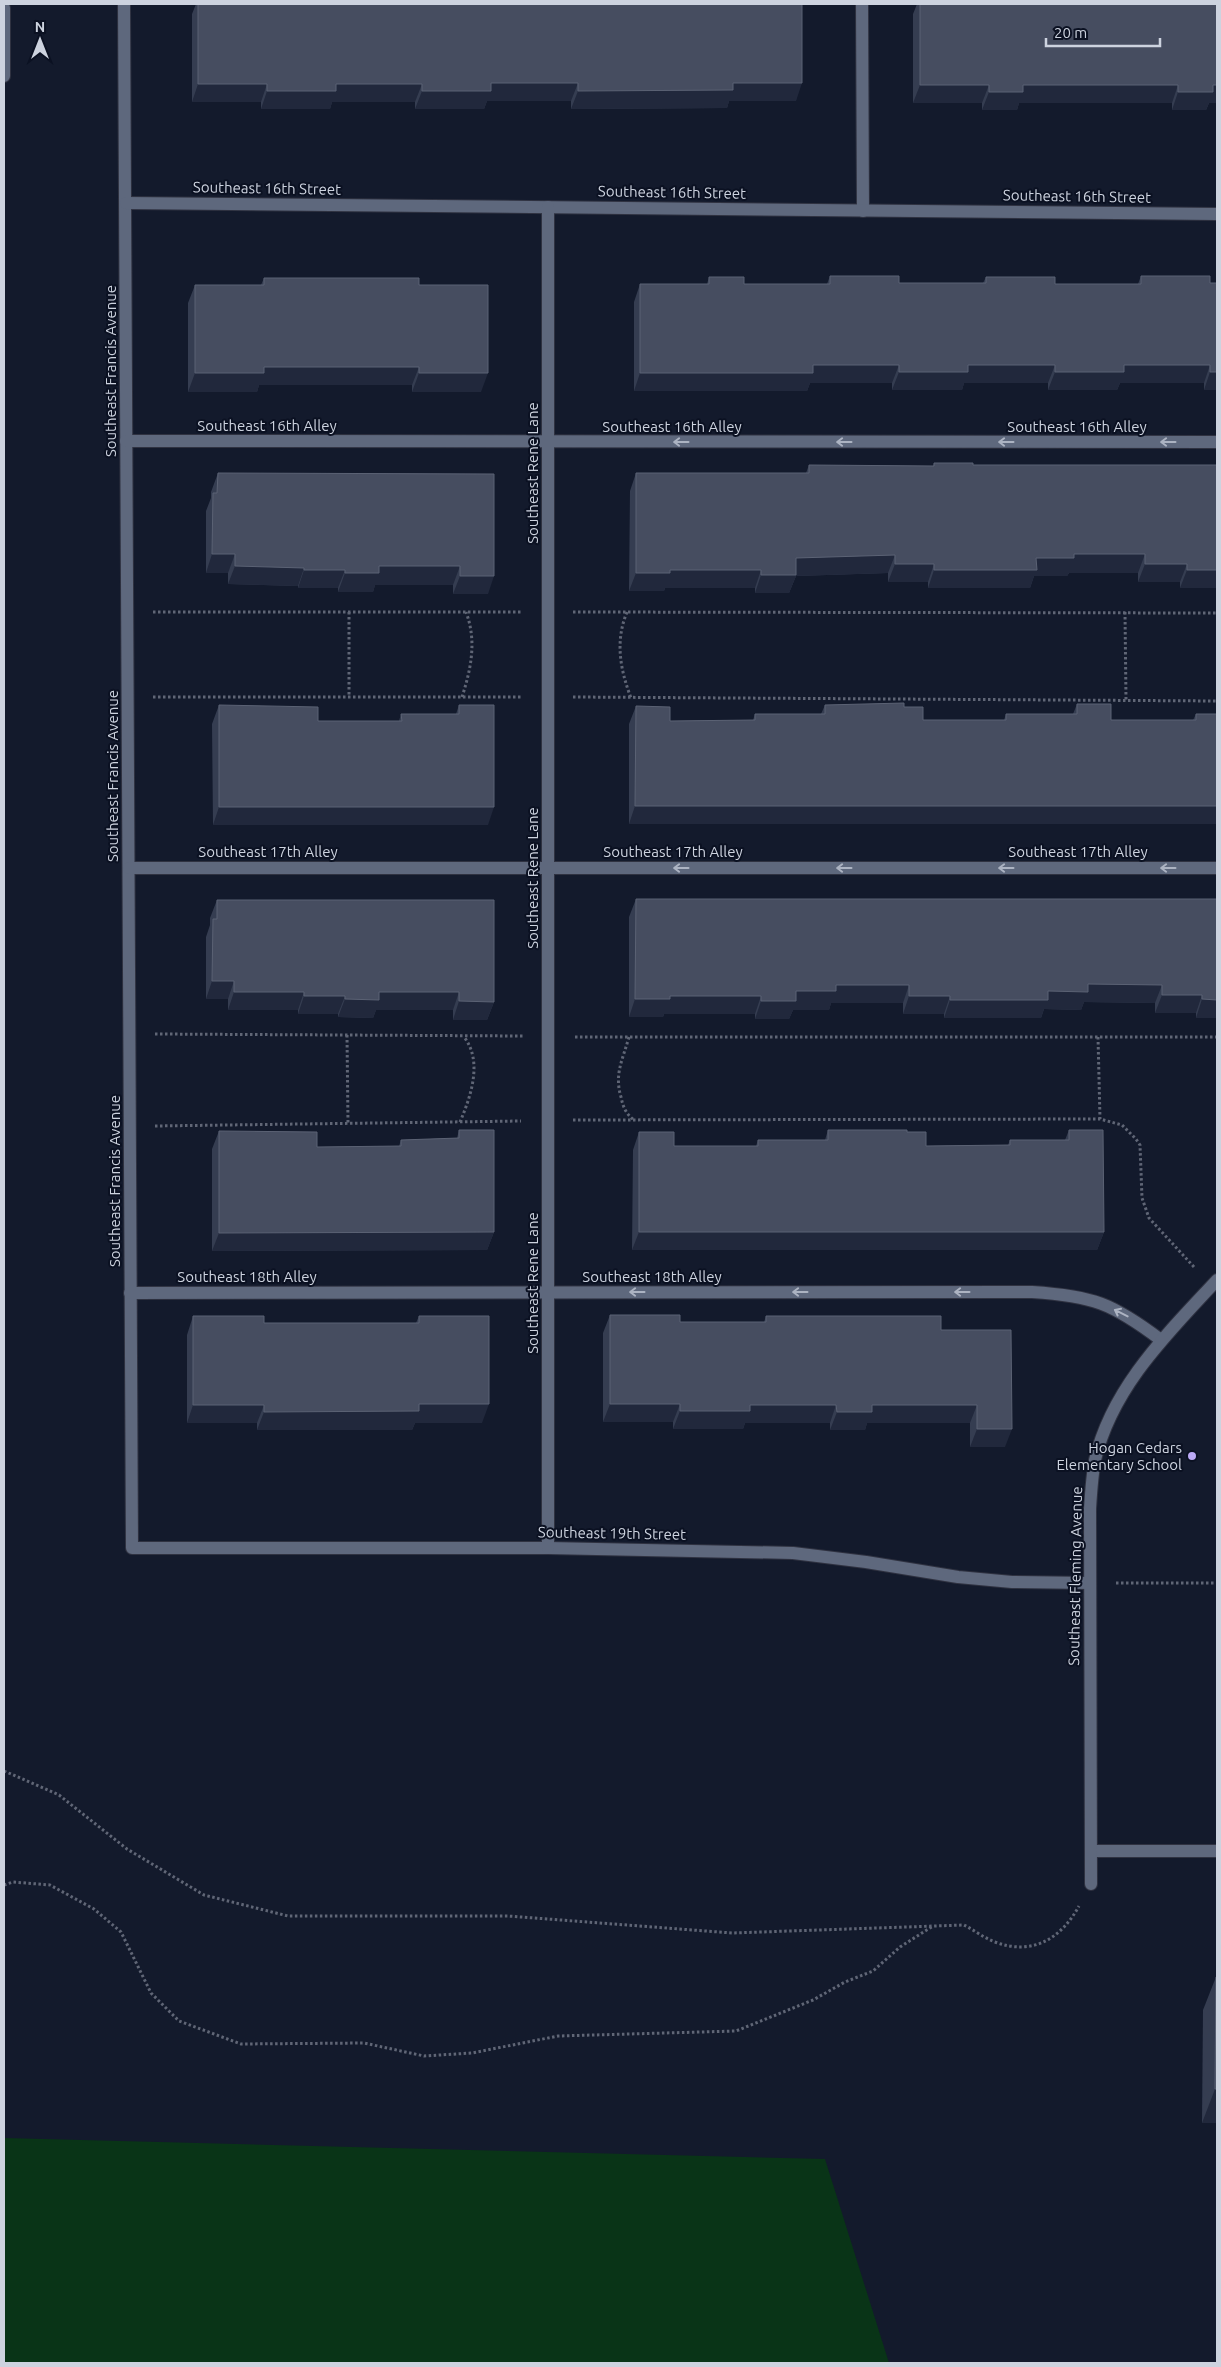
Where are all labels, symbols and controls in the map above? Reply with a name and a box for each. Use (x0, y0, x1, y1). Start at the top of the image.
north arrow (15, 15, 65, 65)
scale bar (1046, 15, 1160, 47)
text: N (35, 19, 45, 35)
text: 20 m (1054, 24, 1087, 41)
street label: Southeast 16th Street (193, 178, 341, 198)
street label: Southeast 16th Street (598, 182, 746, 202)
street label: Southeast 16th Street (1003, 186, 1151, 206)
street label: Southeast Francis Avenue (102, 285, 119, 457)
street label: Southeast Rene Lane (524, 402, 541, 544)
street label: Southeast 16th Alley (197, 417, 337, 434)
street label: Southeast 16th Alley (602, 418, 742, 435)
street label: Southeast 16th Alley (1007, 418, 1147, 435)
one-way arrow (673, 437, 690, 447)
one-way arrow (836, 437, 852, 447)
one-way arrow (998, 437, 1014, 447)
one-way arrow (1161, 437, 1177, 447)
street label: Southeast Francis Avenue (104, 690, 121, 862)
street label: Southeast Rene Lane (524, 807, 541, 949)
street label: Southeast 17th Alley (198, 843, 338, 860)
street label: Southeast 17th Alley (603, 843, 743, 860)
street label: Southeast 17th Alley (1008, 843, 1148, 860)
one-way arrow (673, 863, 690, 873)
one-way arrow (836, 863, 852, 873)
one-way arrow (998, 863, 1014, 873)
one-way arrow (1161, 863, 1177, 873)
street label: Southeast Francis Avenue (106, 1095, 123, 1267)
street label: Southeast Rene Lane (524, 1212, 541, 1354)
street label: Southeast 18th Alley (177, 1268, 317, 1285)
street label: Southeast 18th Alley (582, 1268, 722, 1285)
one-way arrow (630, 1287, 646, 1297)
one-way arrow (792, 1287, 808, 1297)
one-way arrow (955, 1287, 971, 1297)
one-way arrow (1114, 1307, 1129, 1317)
place label: Hogan Cedars Elementary School (1056, 1439, 1182, 1473)
marker: Hogan Cedars Elementary School (1186, 1450, 1198, 1462)
street label: Southeast Fleming Avenue (1065, 1486, 1085, 1666)
street label: Southeast 19th Street (538, 1523, 686, 1543)

